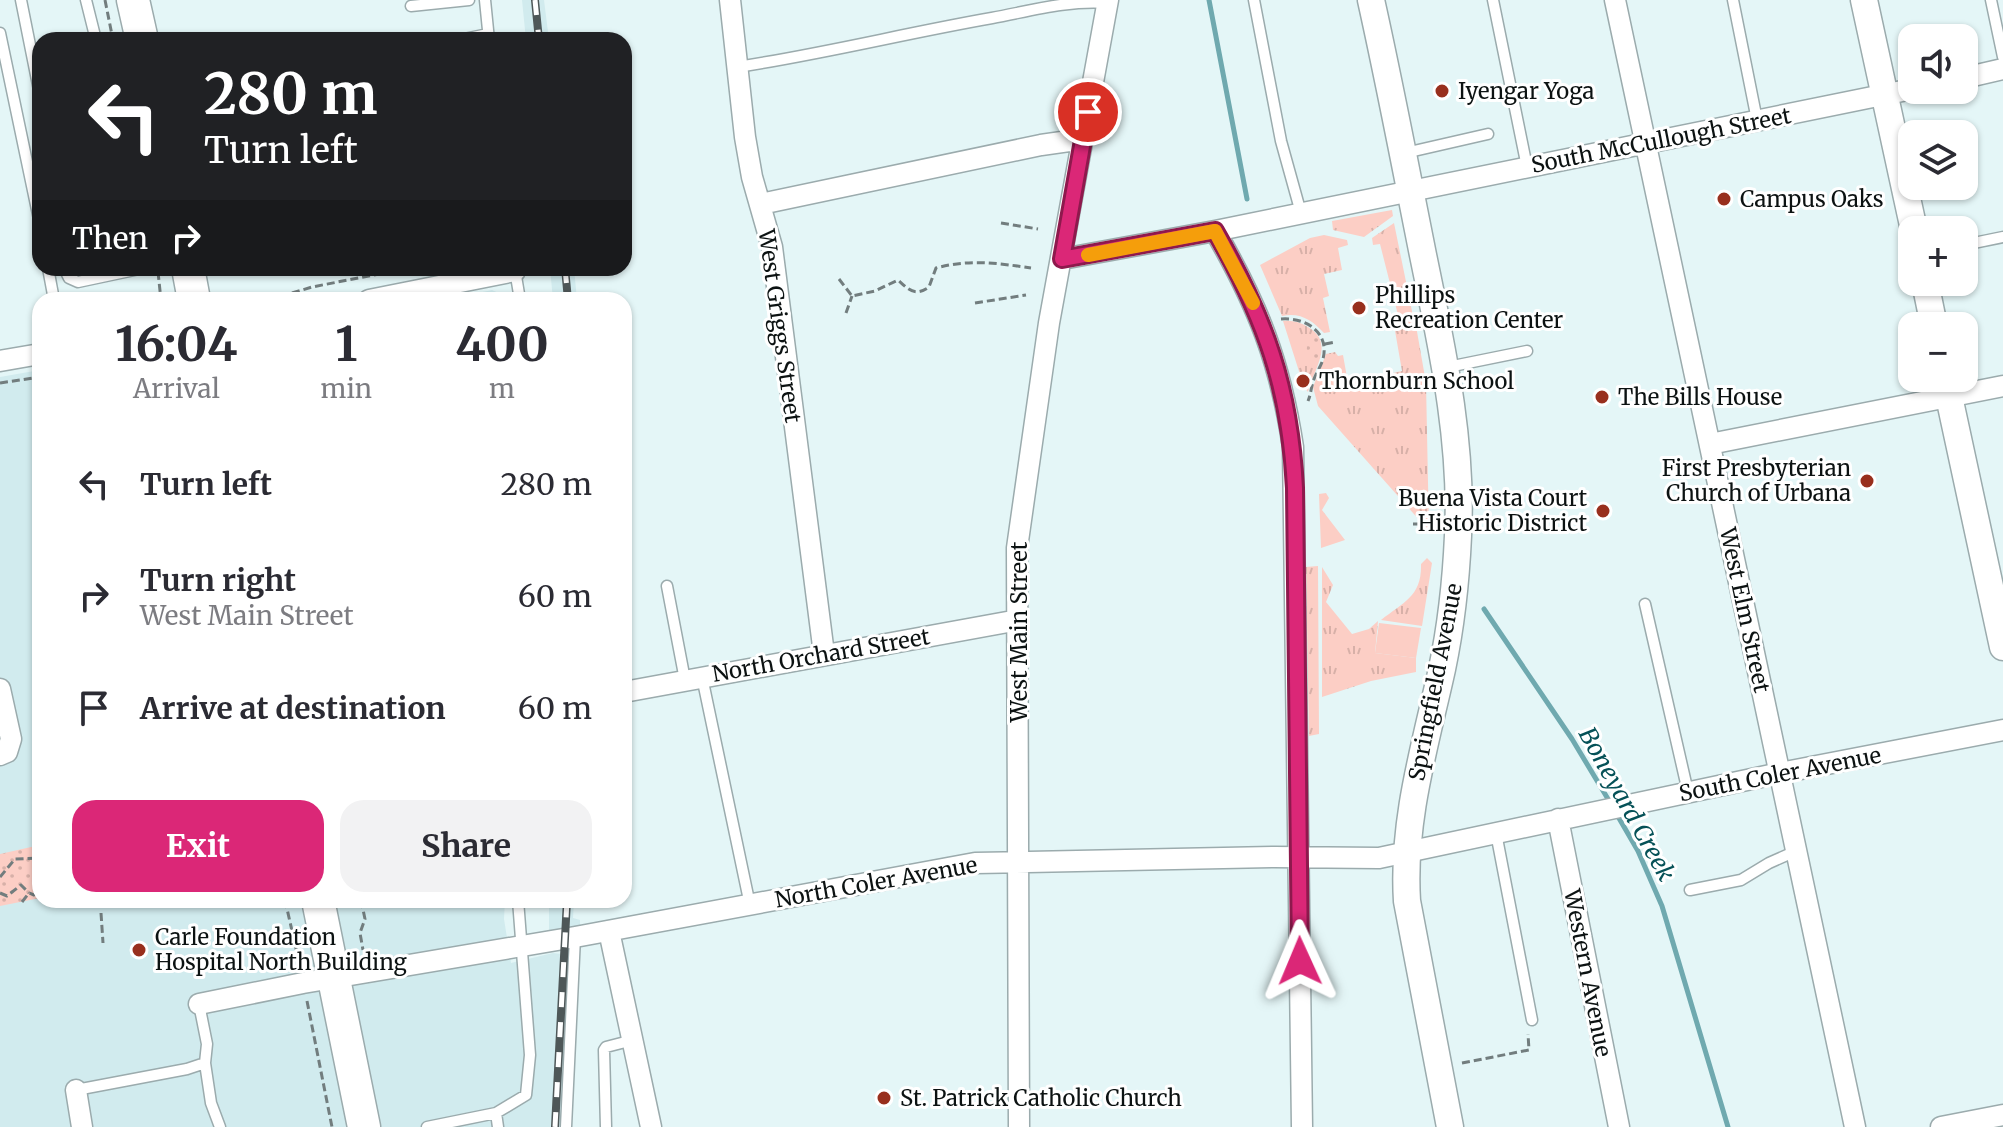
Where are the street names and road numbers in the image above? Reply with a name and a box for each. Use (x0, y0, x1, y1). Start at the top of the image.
street label: South McCullough Street (1529, 101, 1794, 179)
street label: West Griggs Street (752, 226, 808, 425)
street label: West Elm Street (1714, 524, 1776, 696)
street label: West Main Street (1005, 541, 1033, 723)
street label: Springfield Avenue (1402, 581, 1468, 783)
street label: North Orchard Street (710, 622, 933, 688)
street label: South Coler Avenue (1677, 741, 1883, 807)
street label: North Coler Avenue (773, 850, 979, 914)
street label: Western Avenue (1558, 886, 1618, 1059)

